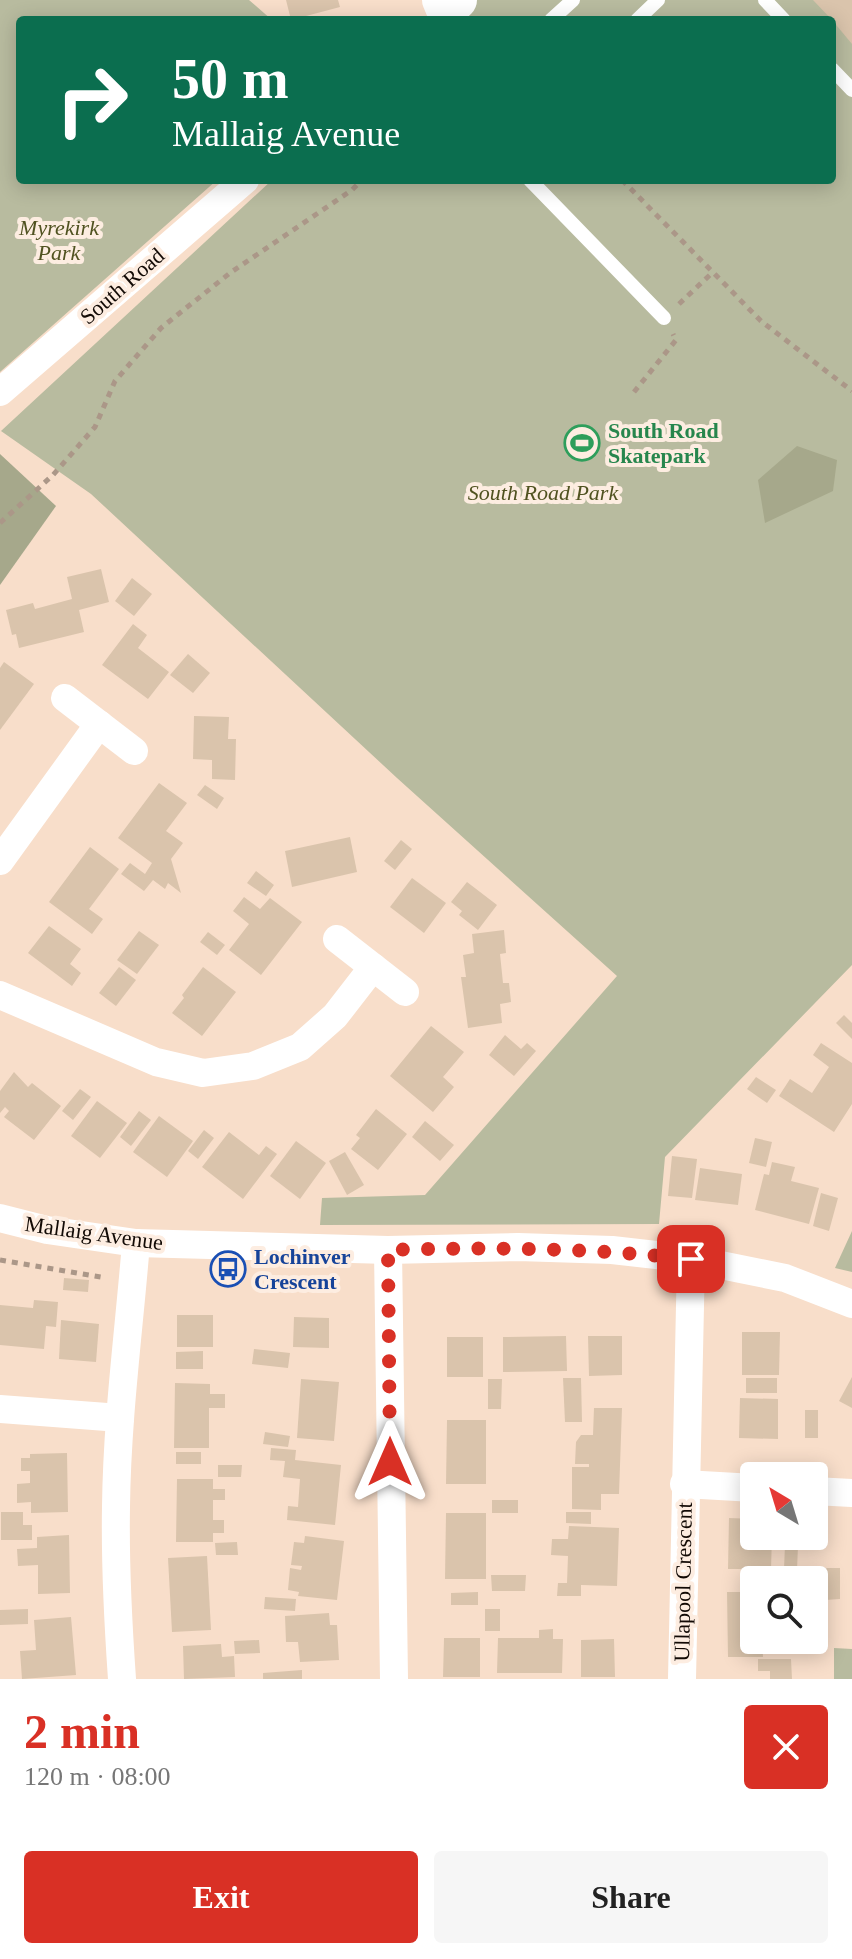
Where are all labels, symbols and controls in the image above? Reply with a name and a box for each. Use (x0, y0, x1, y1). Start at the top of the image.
icon: right (40, 48, 144, 152)
text: 50 m (172, 48, 289, 110)
text: Mallaig Avenue (172, 114, 400, 154)
park label: Myrekirk Park (18, 215, 100, 265)
street label: South Road (75, 243, 169, 329)
place label: South Road Skatepark (608, 418, 719, 468)
sports icon: South Road Skatepark (563, 424, 601, 462)
park label: South Road Park (468, 480, 619, 505)
street label: Mallaig Avenue (23, 1211, 165, 1255)
pin (657, 1225, 725, 1293)
icon: arrive (669, 1237, 713, 1281)
place label: Lochinver Crescent (254, 1244, 351, 1294)
bus stop icon: Lochinver Crescent (209, 1250, 247, 1288)
position arrow (348, 1420, 432, 1504)
north arrow (740, 1462, 828, 1550)
map controls (740, 1462, 828, 1654)
street label: Ullapool Crescent (669, 1502, 697, 1662)
button: search (740, 1566, 828, 1654)
text: 2 min (24, 1705, 140, 1758)
button: close (744, 1705, 828, 1789)
text: 120 m · 08:00 (24, 1762, 171, 1791)
button: Exit (24, 1851, 418, 1943)
button: Share (434, 1851, 828, 1943)

